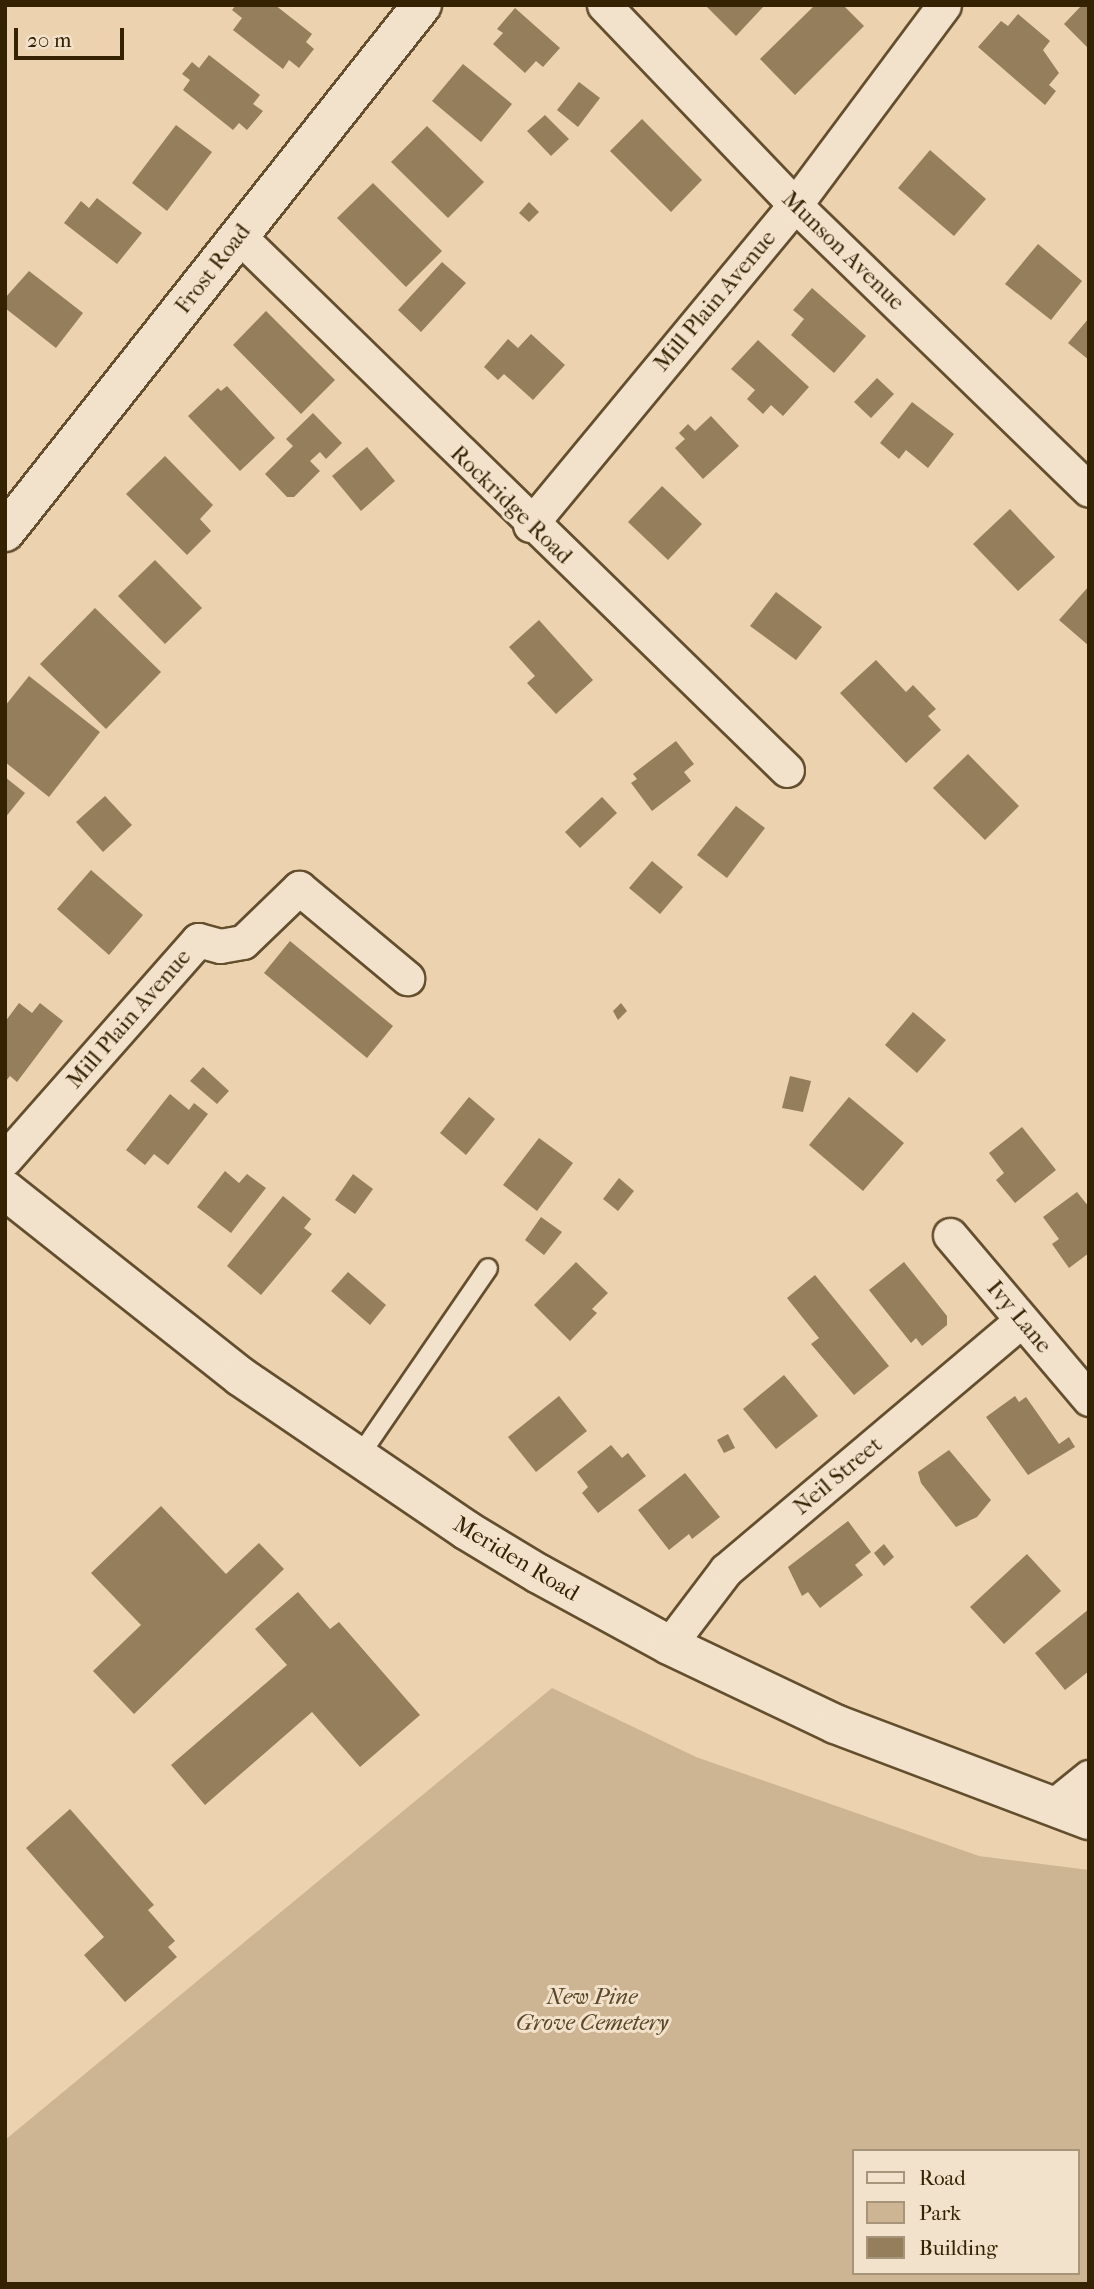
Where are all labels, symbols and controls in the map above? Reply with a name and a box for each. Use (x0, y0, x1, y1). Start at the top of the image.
scale bar (18, 14, 128, 58)
text: 20 m (27, 28, 71, 52)
street label: Munson Avenue (776, 186, 910, 316)
street label: Frost Road (169, 219, 257, 319)
street label: Mill Plain Avenue (648, 225, 782, 377)
street label: Rockridge Road (444, 440, 578, 570)
street label: Mill Plain Avenue (61, 944, 197, 1094)
street label: Ivy Lane (981, 1275, 1057, 1359)
street label: Neil Street (788, 1431, 888, 1521)
street label: Meriden Road (448, 1511, 584, 1607)
park label: New Pine Grove Cemetery (516, 1983, 668, 2037)
legend (852, 2149, 1080, 2275)
text: Road (919, 2166, 966, 2190)
text: Park (919, 2201, 961, 2225)
text: Building (919, 2236, 997, 2260)

